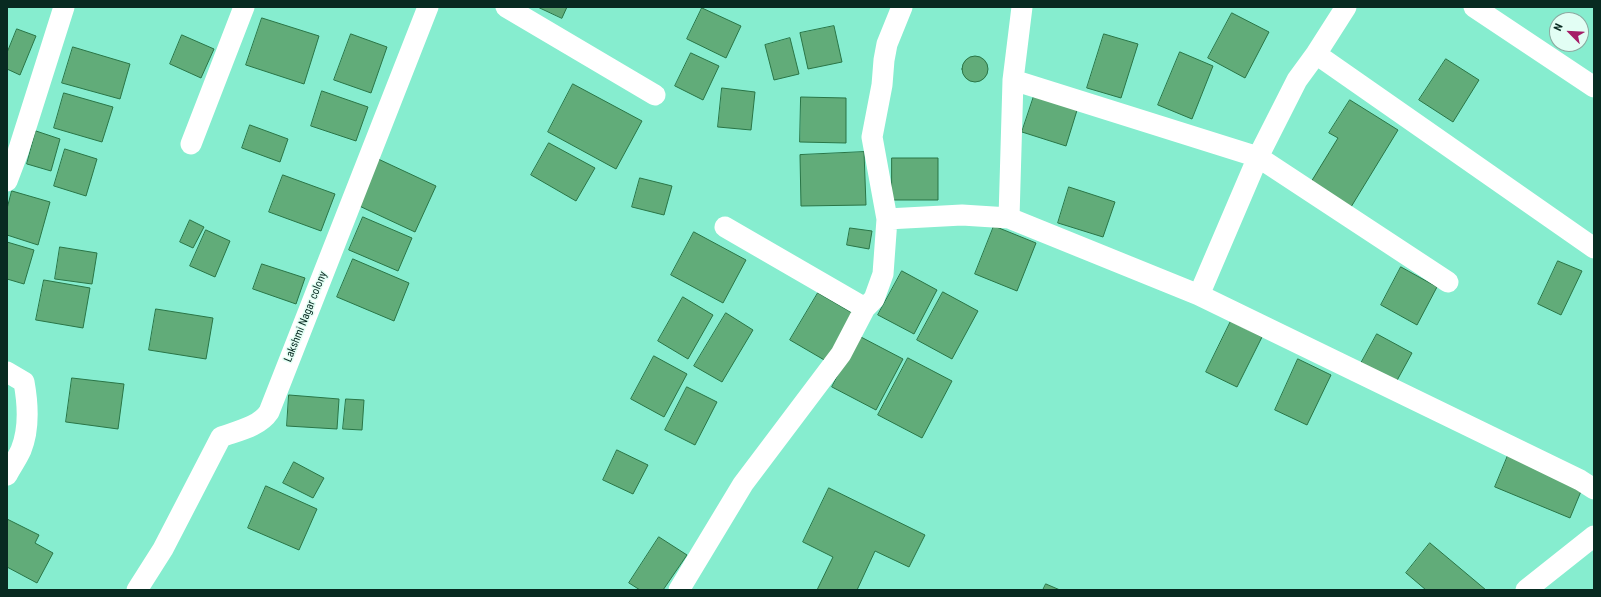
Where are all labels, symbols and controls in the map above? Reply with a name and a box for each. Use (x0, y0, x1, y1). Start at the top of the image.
north arrow (1549, 12, 1589, 52)
text: N (1551, 22, 1566, 33)
street label: Lakshmi Nagar colony (282, 270, 330, 364)

